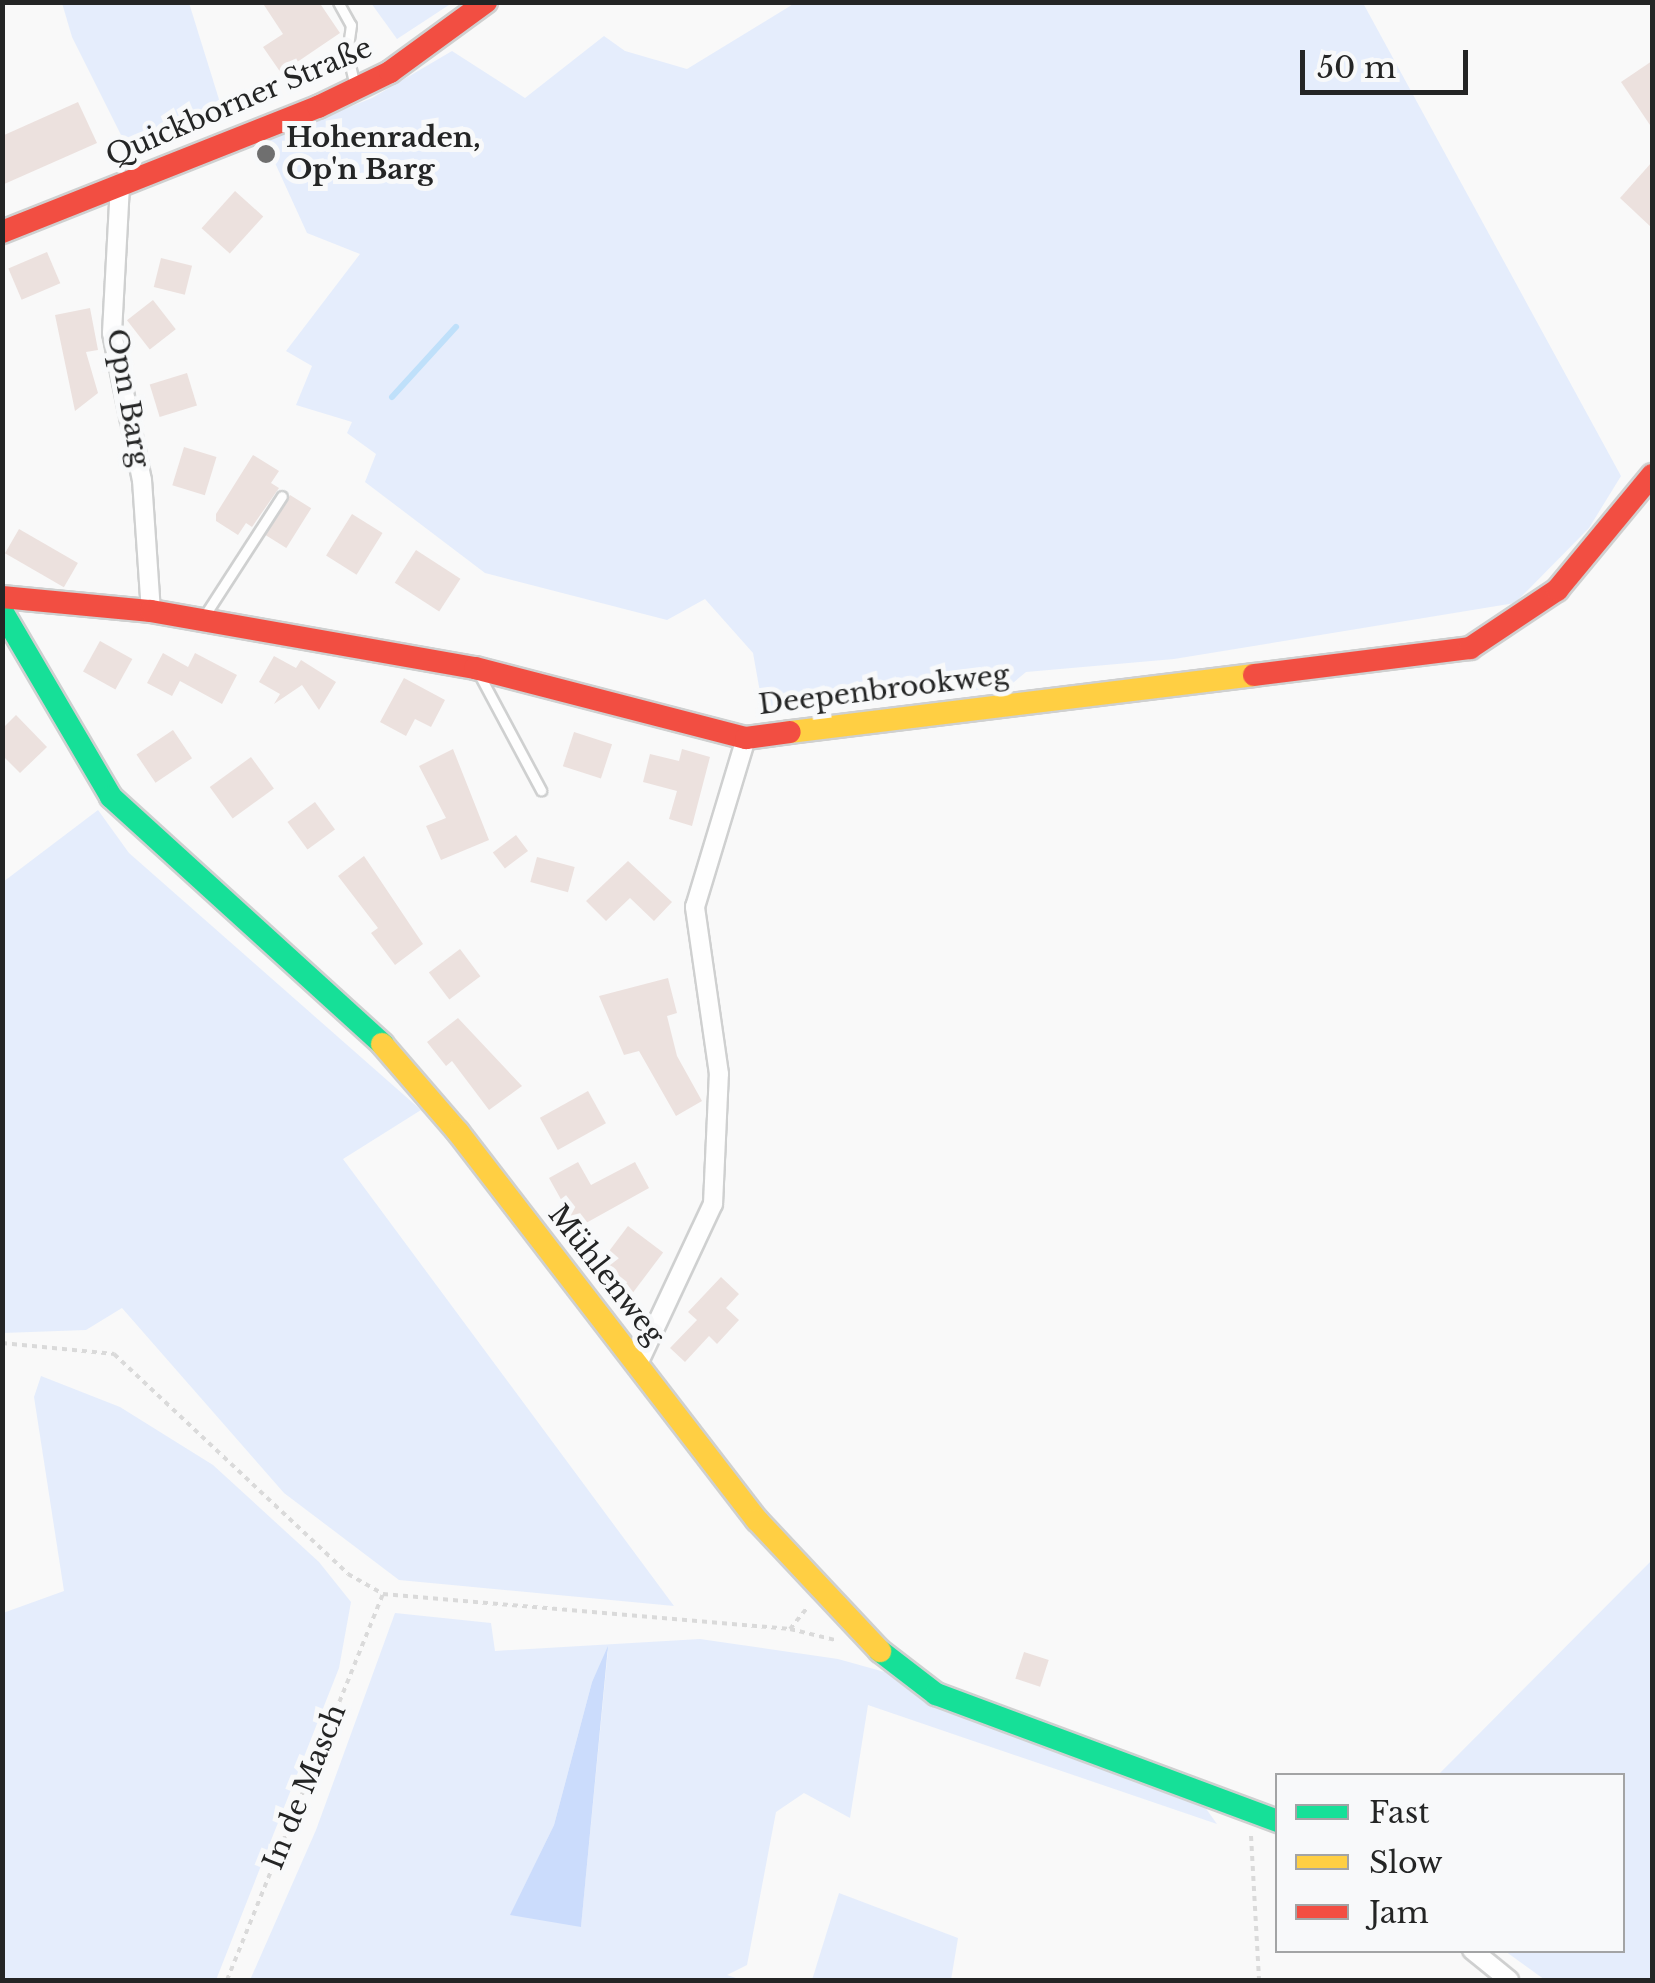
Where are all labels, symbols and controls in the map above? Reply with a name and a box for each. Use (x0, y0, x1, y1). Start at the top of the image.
scale bar (1305, 30, 1472, 92)
street label: Quickborner Straße (101, 31, 377, 173)
text: 50 m (1317, 49, 1396, 86)
place label: Hohenraden, Op'n Barg (286, 121, 481, 187)
marker: Hohenraden, Op'n Barg (255, 143, 277, 165)
street label: Opn Barg (99, 326, 157, 470)
street label: Deepenbrookweg (757, 658, 1011, 722)
street label: Mühlenweg (541, 1198, 671, 1352)
street label: In de Masch (257, 1700, 353, 1874)
legend (1275, 1773, 1625, 1953)
text: Fast (1369, 1794, 1430, 1831)
text: Slow (1369, 1844, 1443, 1881)
text: Jam (1369, 1894, 1429, 1931)

